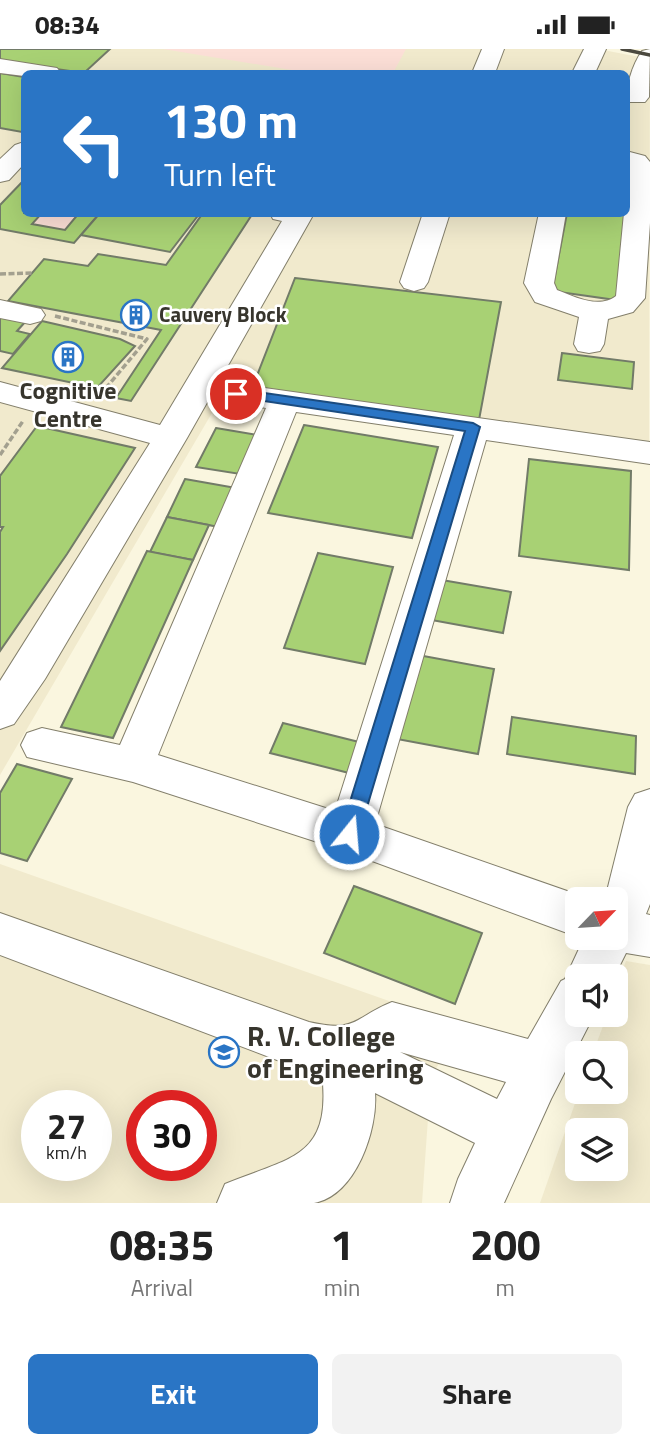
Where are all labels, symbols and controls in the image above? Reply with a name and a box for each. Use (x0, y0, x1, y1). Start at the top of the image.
text: 08:34 (35, 5, 100, 44)
text: 130 m (164, 82, 298, 157)
icon: left (49, 98, 140, 189)
text: Turn left (164, 150, 276, 198)
building icon: Cauvery Block (119, 298, 153, 332)
place label: Cauvery Block (159, 298, 287, 330)
building icon: Cognitive Centre (51, 340, 85, 374)
pin (206, 364, 266, 424)
place label: Cognitive Centre (20, 372, 116, 436)
icon: arrive (217, 375, 255, 413)
position arrow (312, 797, 386, 871)
north arrow (565, 887, 628, 950)
map controls (565, 887, 628, 1181)
button: sound (565, 964, 628, 1027)
place label: R. V. College of Engineering (247, 1014, 423, 1089)
school or university icon: R. V. College of Engineering (207, 1035, 241, 1069)
button: search (565, 1041, 628, 1104)
speed limit sign: 30 (126, 1090, 217, 1181)
text: 27 (47, 1099, 86, 1153)
button: layers (565, 1118, 628, 1181)
text: km/h (46, 1139, 87, 1166)
text: 08:35 (109, 1212, 214, 1276)
text: 1 (330, 1212, 354, 1276)
text: 200 (470, 1212, 540, 1276)
text: Arrival (131, 1270, 193, 1305)
text: min (324, 1270, 360, 1305)
text: m (496, 1270, 515, 1305)
button: Exit (28, 1354, 318, 1434)
button: Share (332, 1354, 622, 1434)

